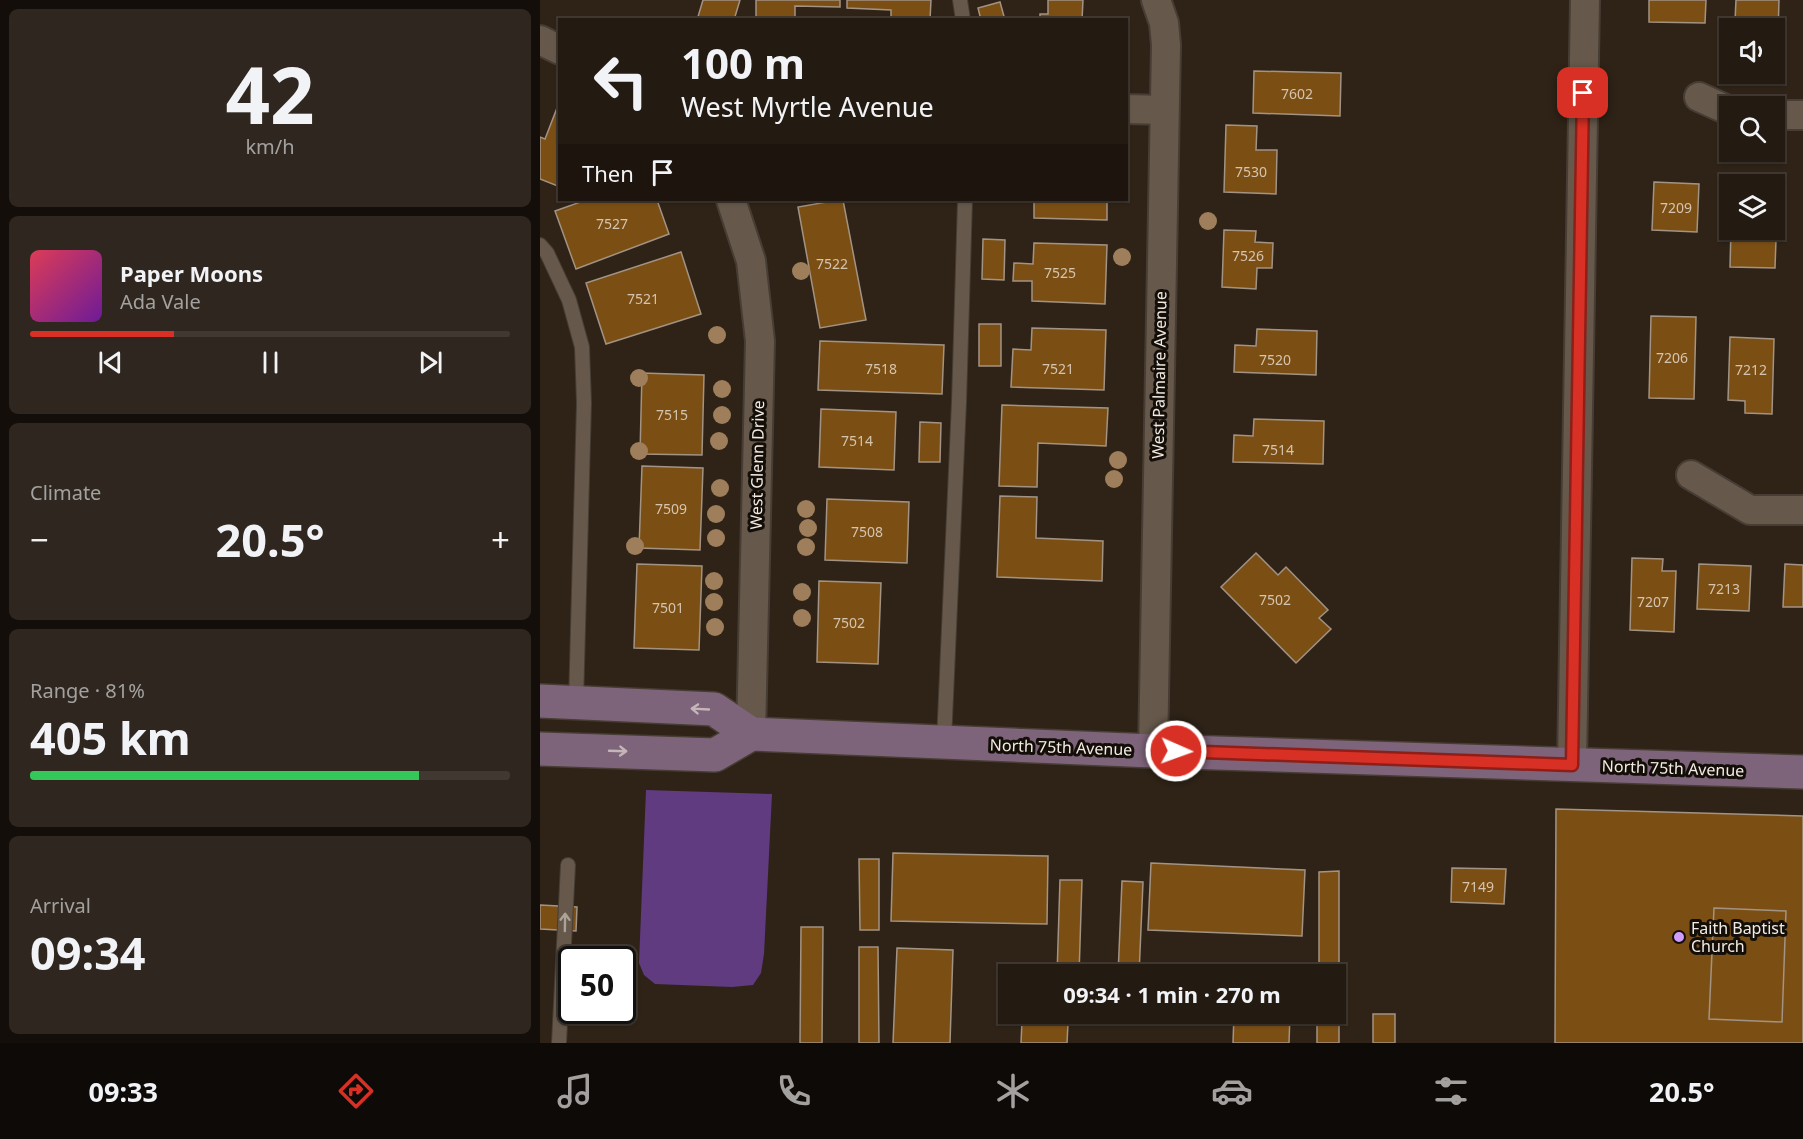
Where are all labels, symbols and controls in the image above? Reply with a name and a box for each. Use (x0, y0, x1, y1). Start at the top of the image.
map controls (1719, 18, 1785, 240)
button: sound (1719, 18, 1785, 84)
text: 100 m (681, 34, 805, 91)
text: 42 (225, 41, 315, 147)
icon: left (582, 42, 660, 120)
pin (1557, 67, 1608, 118)
icon: arrive (1566, 76, 1599, 109)
house number: 7602 (1281, 84, 1313, 103)
text: West Myrtle Avenue (681, 88, 934, 125)
button: search (1719, 96, 1785, 162)
text: km/h (245, 133, 295, 160)
icon: arrive (646, 156, 679, 189)
text: Then (582, 158, 634, 188)
house number: 7530 (1235, 162, 1267, 181)
button: layers (1719, 174, 1785, 240)
house number: 7209 (1660, 198, 1692, 217)
house number: 7527 (596, 214, 628, 233)
house number: 7526 (1232, 246, 1264, 265)
house number: 7522 (816, 254, 848, 273)
text: Paper Moons (120, 258, 263, 288)
house number: 7525 (1044, 263, 1076, 282)
text: Ada Vale (120, 288, 201, 315)
house number: 7521 (627, 289, 659, 308)
street label: West Palmaire Avenue (1147, 291, 1171, 459)
icon: previous (94, 346, 127, 379)
icon: pause (254, 346, 287, 379)
icon: next (414, 346, 447, 379)
house number: 7206 (1656, 348, 1688, 367)
house number: 7520 (1259, 350, 1291, 369)
house number: 7518 (865, 359, 897, 378)
house number: 7521 (1042, 359, 1074, 378)
house number: 7212 (1735, 360, 1767, 379)
street label: West Glenn Drive (745, 400, 769, 530)
house number: 7515 (656, 405, 688, 424)
house number: 7514 (841, 431, 873, 450)
house number: 7514 (1262, 440, 1294, 459)
text: Climate (30, 479, 101, 506)
house number: 7509 (655, 499, 687, 518)
text: 20.5° (216, 509, 324, 570)
text: − (30, 517, 49, 562)
text: + (491, 517, 510, 562)
house number: 7508 (851, 522, 883, 541)
house number: 7213 (1708, 579, 1740, 598)
house number: 7502 (1259, 590, 1291, 609)
house number: 7207 (1637, 592, 1669, 611)
house number: 7501 (652, 598, 684, 617)
house number: 7502 (833, 613, 865, 632)
text: Range · 81% (30, 677, 145, 704)
one-way arrow (690, 703, 710, 714)
text: 405 km (30, 707, 191, 768)
position arrow (1144, 719, 1208, 783)
street label: North 75th Avenue (989, 734, 1133, 760)
one-way arrow (608, 746, 628, 757)
street label: North 75th Avenue (1601, 755, 1745, 781)
house number: 7149 (1462, 877, 1494, 896)
text: Arrival (30, 892, 91, 919)
one-way arrow (559, 912, 571, 932)
place label: Faith Baptist Church (1691, 917, 1785, 957)
text: 09:34 (30, 922, 146, 983)
marker: Faith Baptist Church (1672, 930, 1686, 944)
speed limit sign: 50 (558, 946, 636, 1024)
text: 09:34 · 1 min · 270 m (1063, 979, 1281, 1009)
icon: directions (335, 1070, 377, 1112)
icon: music (554, 1070, 596, 1112)
icon: phone (773, 1070, 815, 1112)
icon: climate (992, 1070, 1034, 1112)
icon: car (1211, 1070, 1253, 1112)
icon: filters (1430, 1070, 1472, 1112)
text: 09:33 (89, 1073, 158, 1110)
text: 20.5° (1649, 1073, 1714, 1110)

